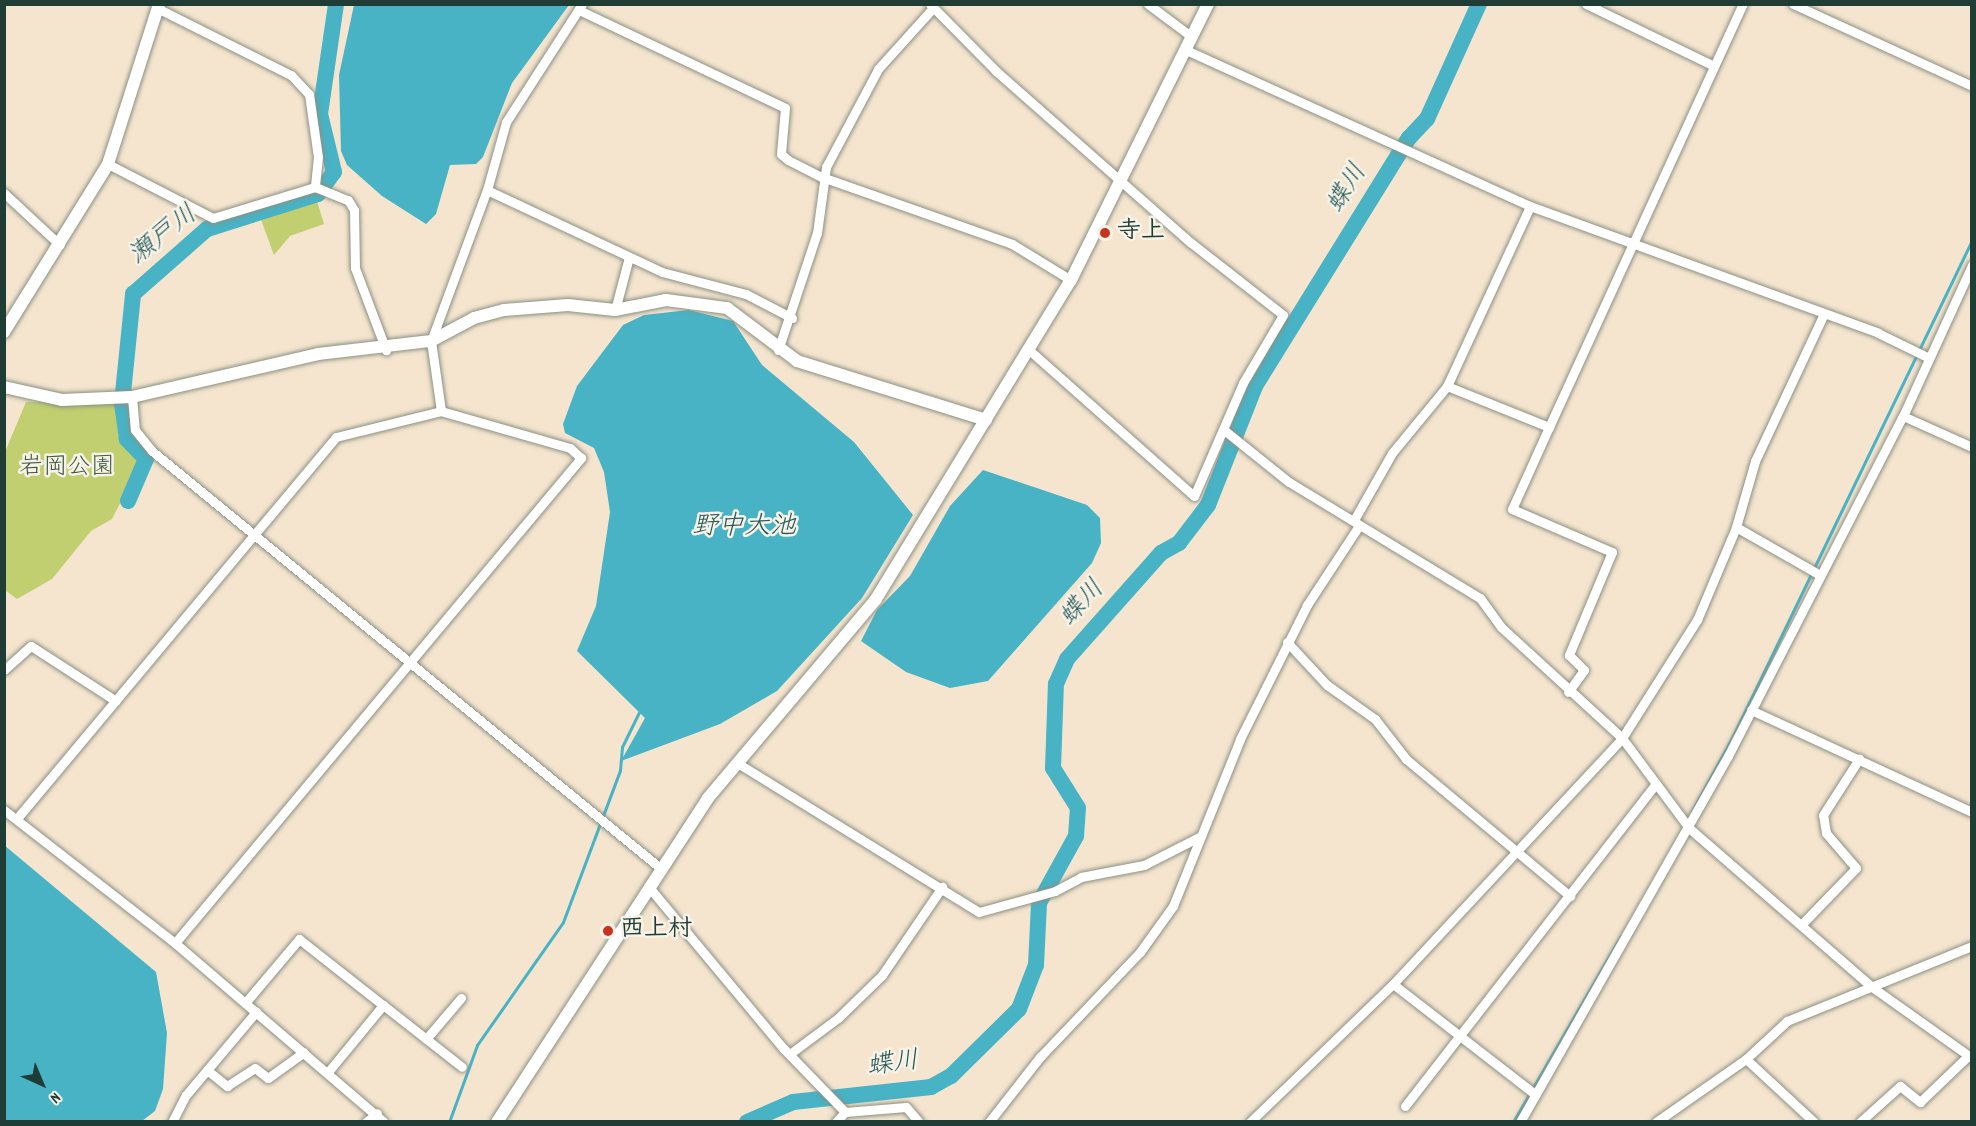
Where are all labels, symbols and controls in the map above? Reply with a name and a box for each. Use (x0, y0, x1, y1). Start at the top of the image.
water label: 蝶川 (1321, 159, 1375, 219)
water label: 瀬戸川 (124, 200, 204, 272)
place label: 寺上 (1117, 219, 1165, 247)
marker: 寺上 (1098, 226, 1112, 240)
park label: 岩岡公園 (19, 455, 115, 483)
water label: 野中大池 (692, 512, 796, 544)
water label: 蝶川 (1054, 574, 1112, 634)
place label: 西上村 (620, 917, 692, 945)
marker: 西上村 (601, 924, 615, 938)
water label: 蝶川 (865, 1046, 921, 1084)
north arrow (12, 1054, 72, 1114)
text: N (44, 1086, 66, 1108)

